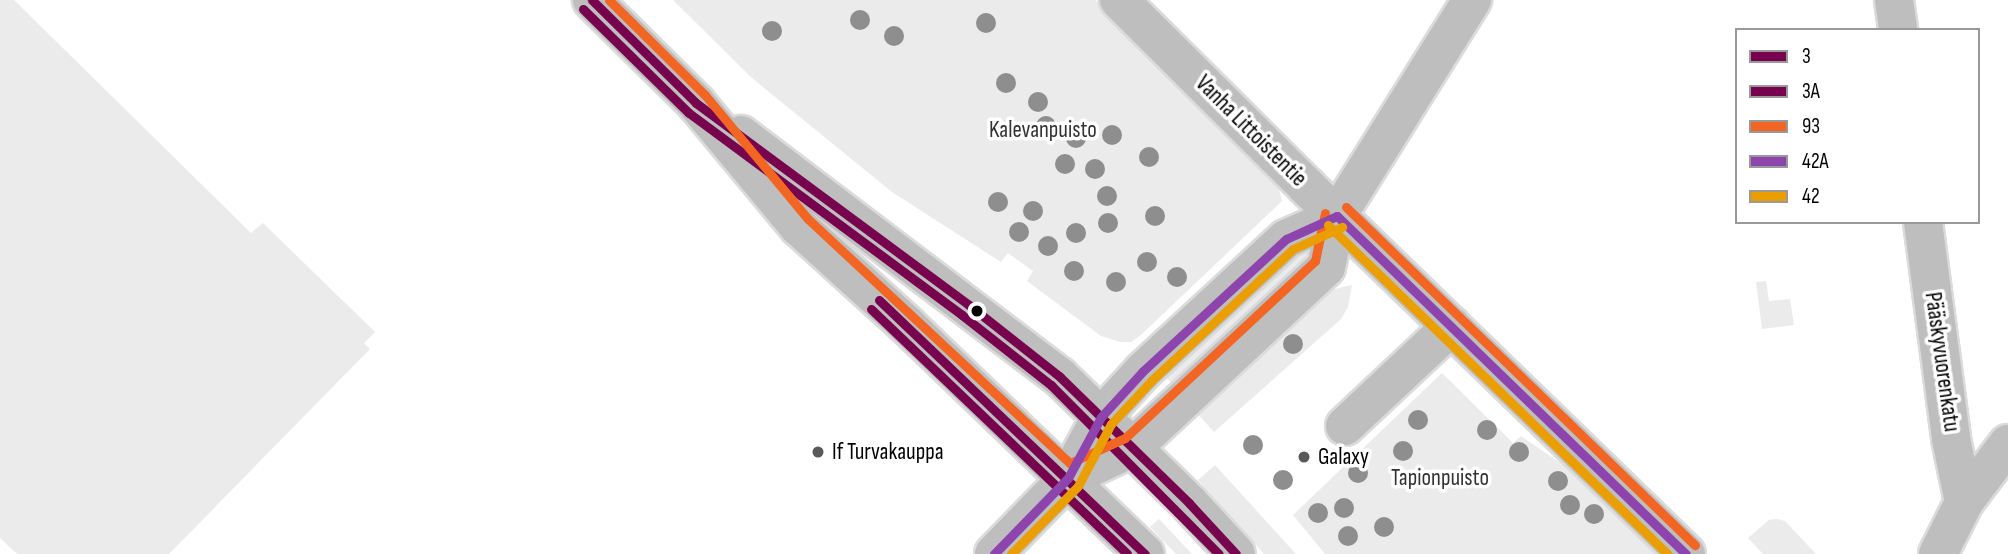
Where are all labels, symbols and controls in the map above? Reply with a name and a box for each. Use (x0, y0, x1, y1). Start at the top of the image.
legend (1735, 28, 1980, 224)
text: 3 (1802, 44, 1811, 69)
street label: Vanha Littoistentie (1190, 70, 1312, 192)
text: 3A (1802, 79, 1820, 104)
text: 93 (1802, 114, 1820, 139)
park label: Kalevanpuisto (989, 116, 1097, 144)
text: 42A (1802, 149, 1829, 174)
text: 42 (1802, 184, 1820, 209)
street label: Pääskyvuorenkatu (1919, 290, 1965, 434)
unlabelled marker (970, 304, 984, 318)
place label: If Turvakauppa (832, 438, 944, 466)
place label: Galaxy (1318, 443, 1369, 471)
marker: If Turvakauppa (810, 444, 826, 460)
marker: Galaxy (1296, 449, 1312, 465)
park label: Tapionpuisto (1391, 464, 1489, 492)

